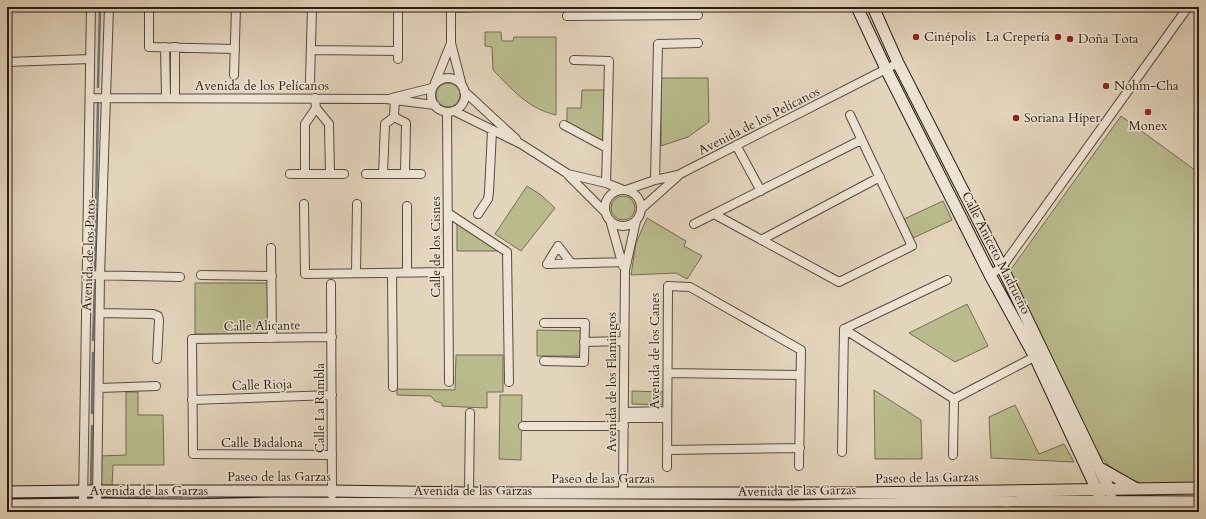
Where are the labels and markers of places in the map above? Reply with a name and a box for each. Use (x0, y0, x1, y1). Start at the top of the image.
place label: Cinépolis (924, 28, 976, 46)
place label: La Crepería (986, 28, 1050, 46)
place label: Doña Tota (1078, 30, 1139, 48)
marker: Cinépolis (911, 32, 921, 42)
marker: La Crepería (1053, 32, 1063, 42)
marker: Doña Tota (1065, 34, 1075, 44)
place label: Nohm-Cha (1114, 77, 1179, 95)
marker: Nohm-Cha (1101, 81, 1111, 91)
marker: Monex (1143, 107, 1153, 117)
place label: Soriana Híper (1024, 109, 1100, 127)
marker: Soriana Híper (1011, 113, 1021, 123)
place label: Monex (1128, 117, 1168, 135)

